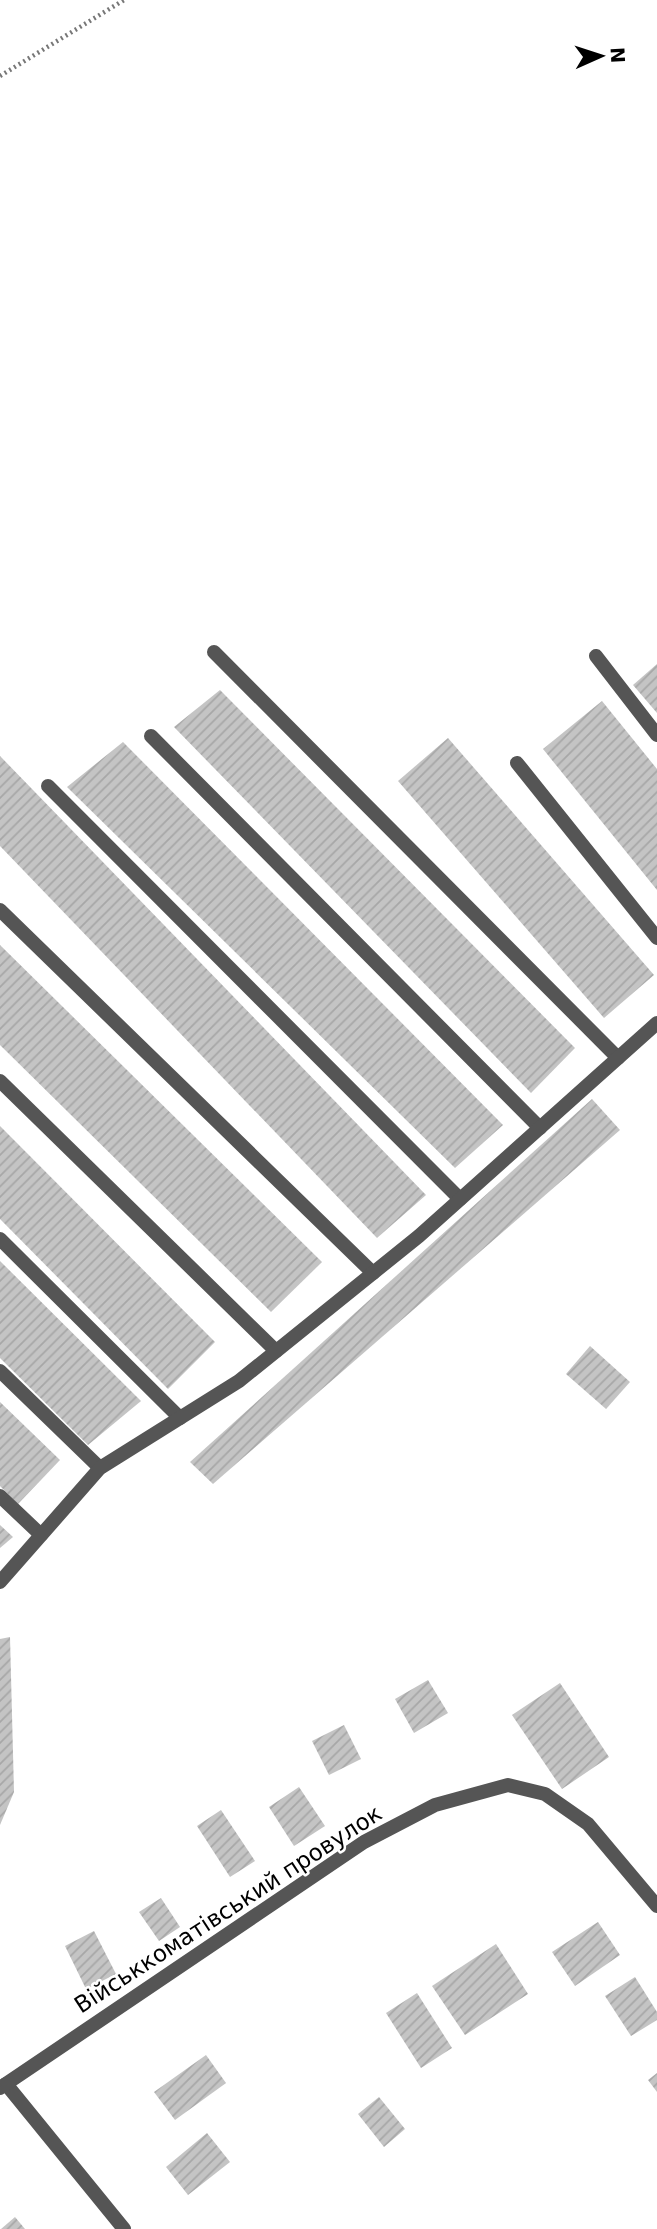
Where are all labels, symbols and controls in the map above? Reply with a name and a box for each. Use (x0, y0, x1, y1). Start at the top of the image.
north arrow (566, 21, 636, 91)
text: N (607, 47, 629, 64)
street label: Військкоматівський провулок (70, 1800, 386, 2018)

